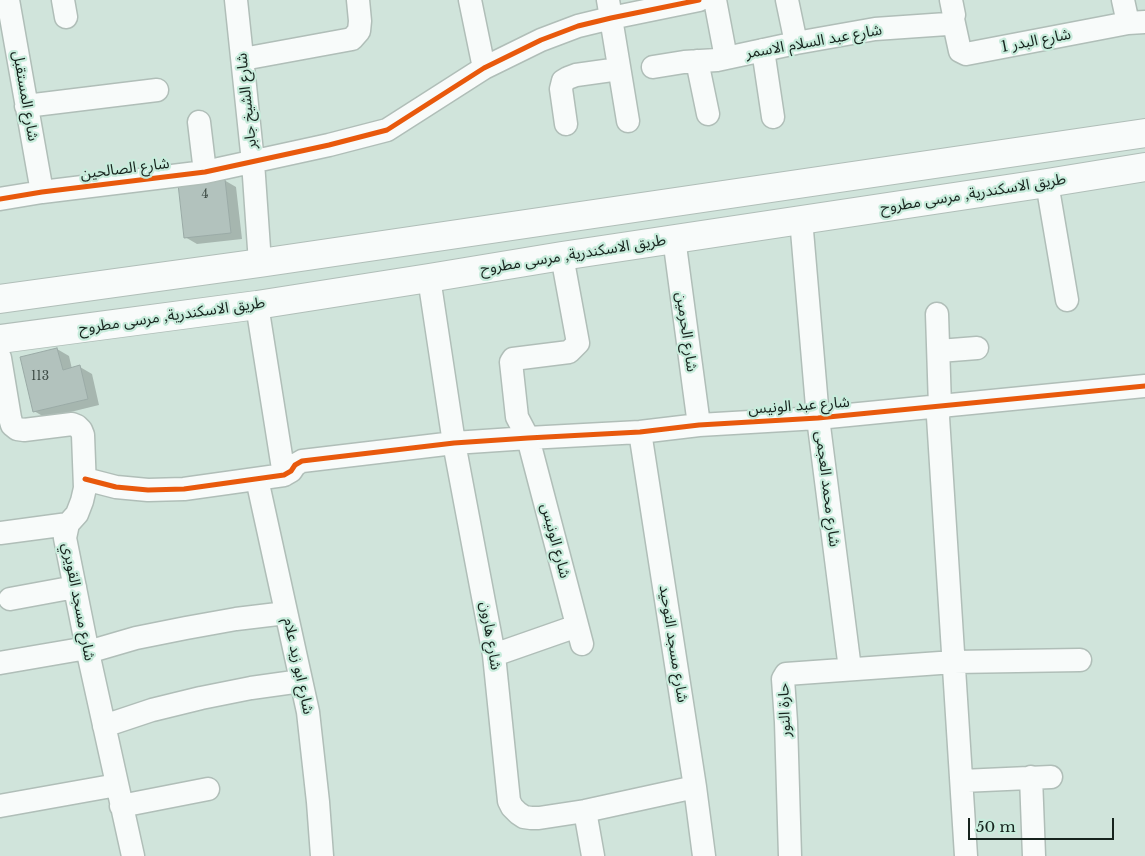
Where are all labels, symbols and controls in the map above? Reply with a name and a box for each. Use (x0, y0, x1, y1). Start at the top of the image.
street label: شارع عبد السلام الاسمر (745, 21, 883, 63)
street label: شارع البدر 1 (1000, 25, 1072, 57)
street label: شارع المستقبل (8, 49, 42, 143)
street label: شارع الشيخ جابر (233, 52, 261, 150)
street label: شارع الصالحين (79, 155, 171, 183)
street label: طريق الاسكندرية, مرسى مطروح (879, 170, 1067, 218)
house number: 4 (201, 188, 209, 202)
street label: طريق الاسكندرية, مرسى مطروح (479, 231, 667, 279)
street label: شارع الحرمين (671, 291, 701, 373)
street label: طريق الاسكندرية, مرسى مطروح (78, 294, 266, 338)
house number: 113 (31, 370, 49, 384)
street label: شارع عبد الونيس (748, 393, 850, 419)
street label: شارع محمد العجمى (811, 430, 843, 548)
street label: شارع الونيس (536, 502, 574, 580)
street label: شارع مسجد القويري (58, 541, 98, 663)
street label: شارع مسجد التوحيد (655, 584, 691, 704)
street label: شارع هارون (476, 601, 504, 671)
street label: شارع ابو زيد علام (279, 616, 317, 716)
street label: حارة النور (775, 683, 795, 737)
scale bar (970, 808, 1116, 840)
text: 50 m (976, 817, 1016, 836)

